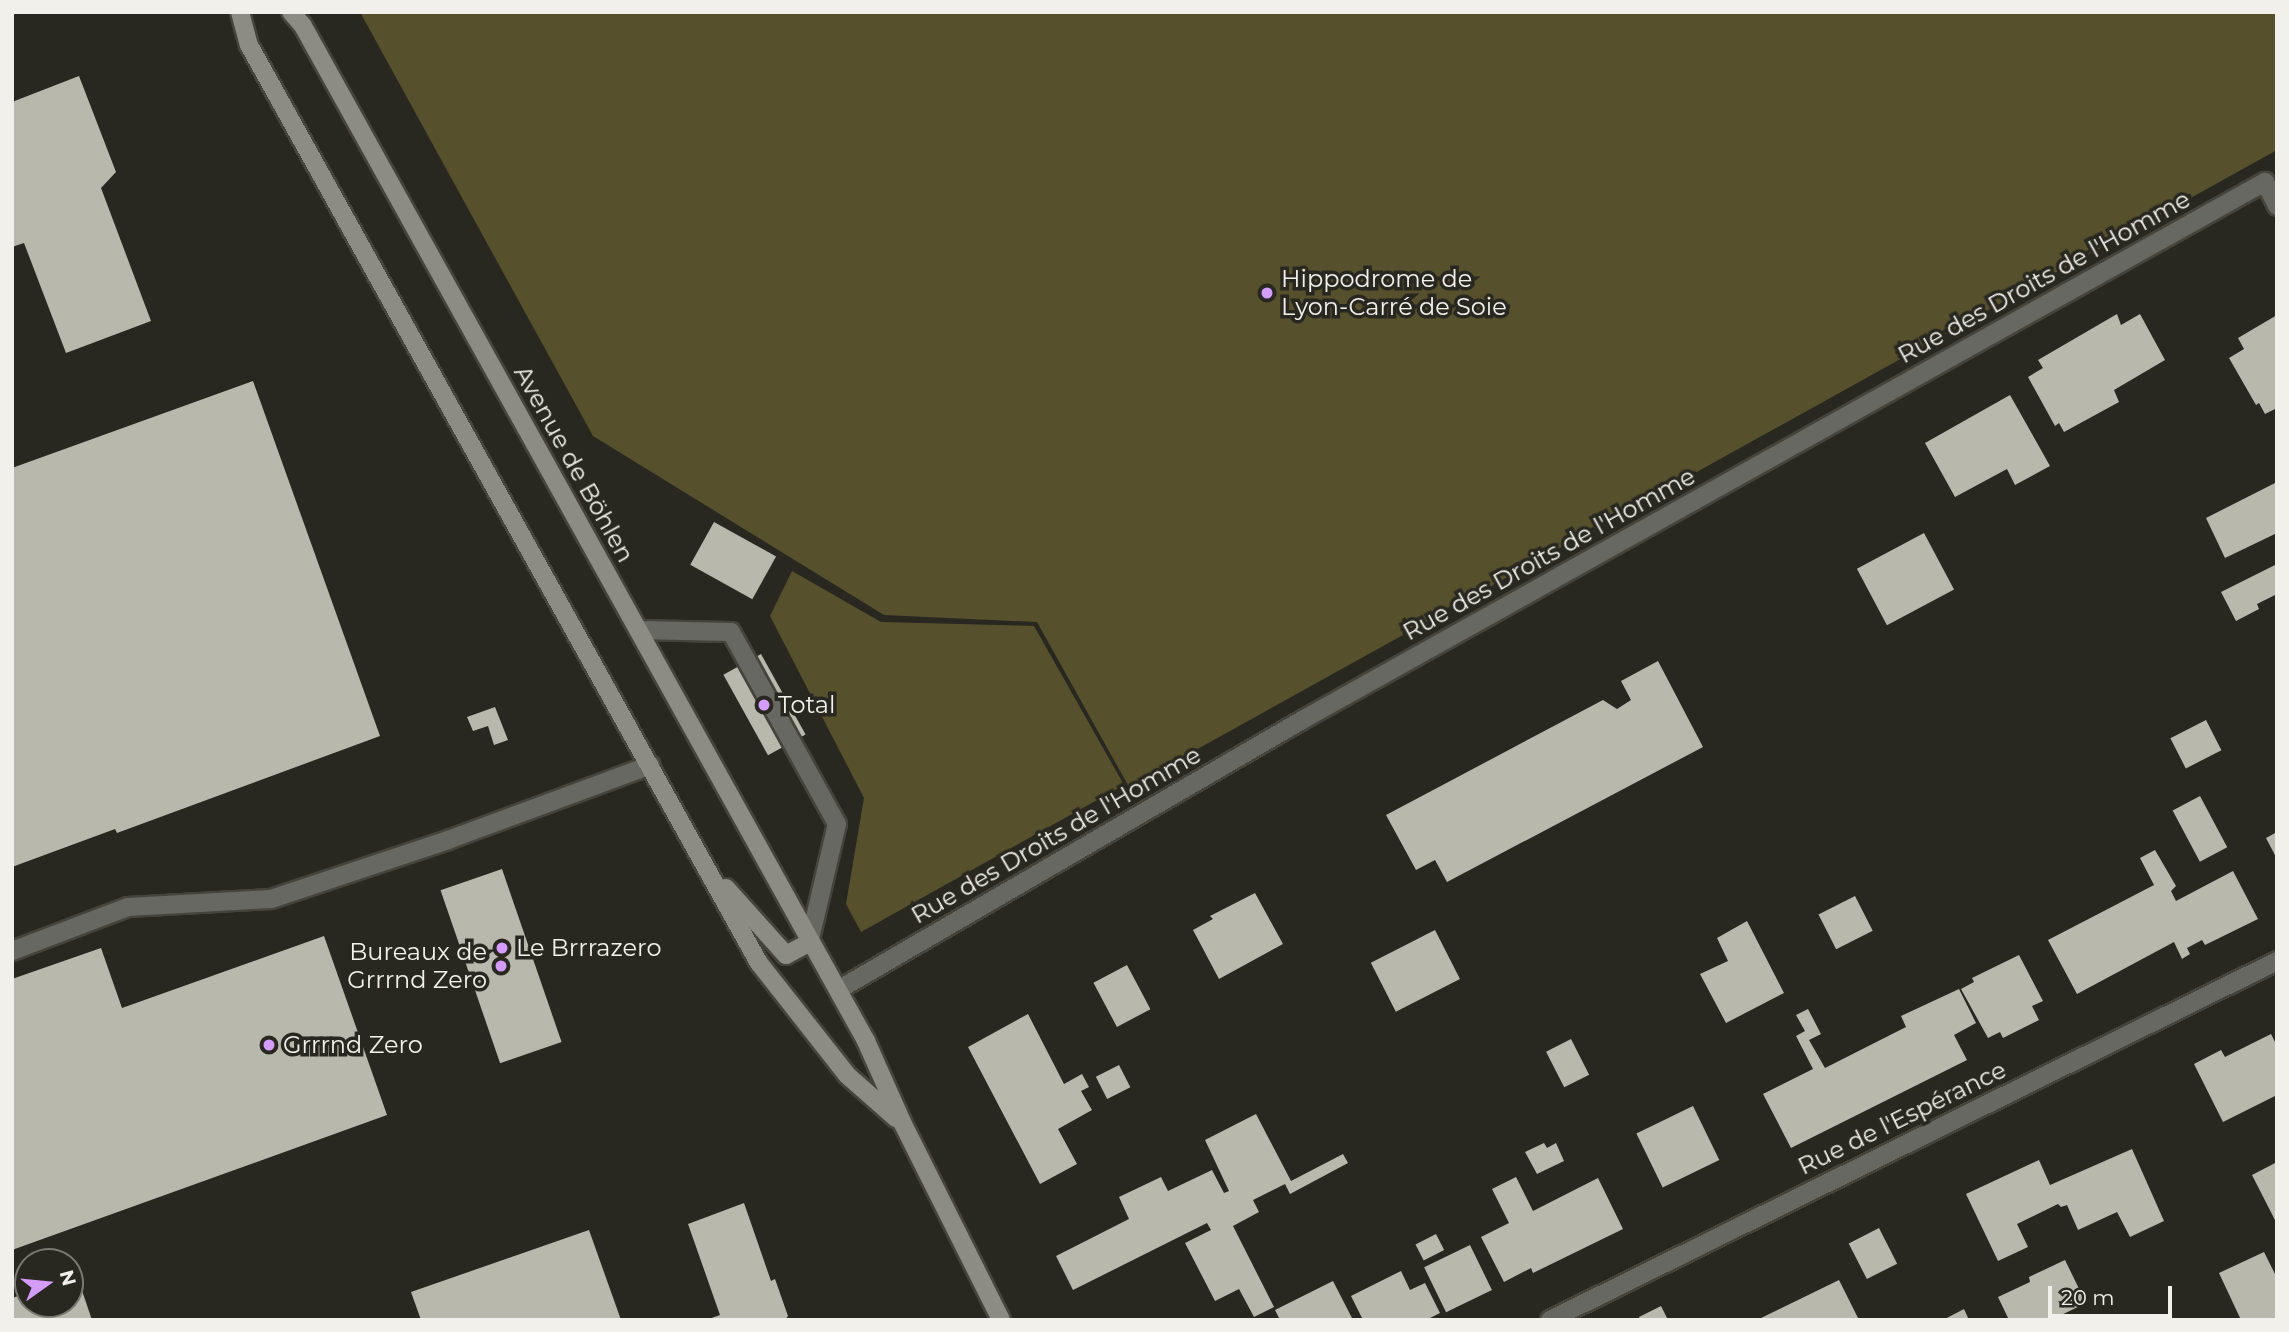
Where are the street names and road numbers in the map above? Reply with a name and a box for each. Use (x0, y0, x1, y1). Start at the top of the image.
street label: Rue des Droits de l'Homme (1893, 185, 2195, 369)
street label: Avenue de Böhlen (508, 361, 640, 567)
street label: Rue des Droits de l'Homme (1398, 462, 1700, 646)
street label: Rue des Droits de l'Homme (906, 740, 1206, 930)
street label: Rue de l'Espérance (1793, 1055, 2011, 1181)

